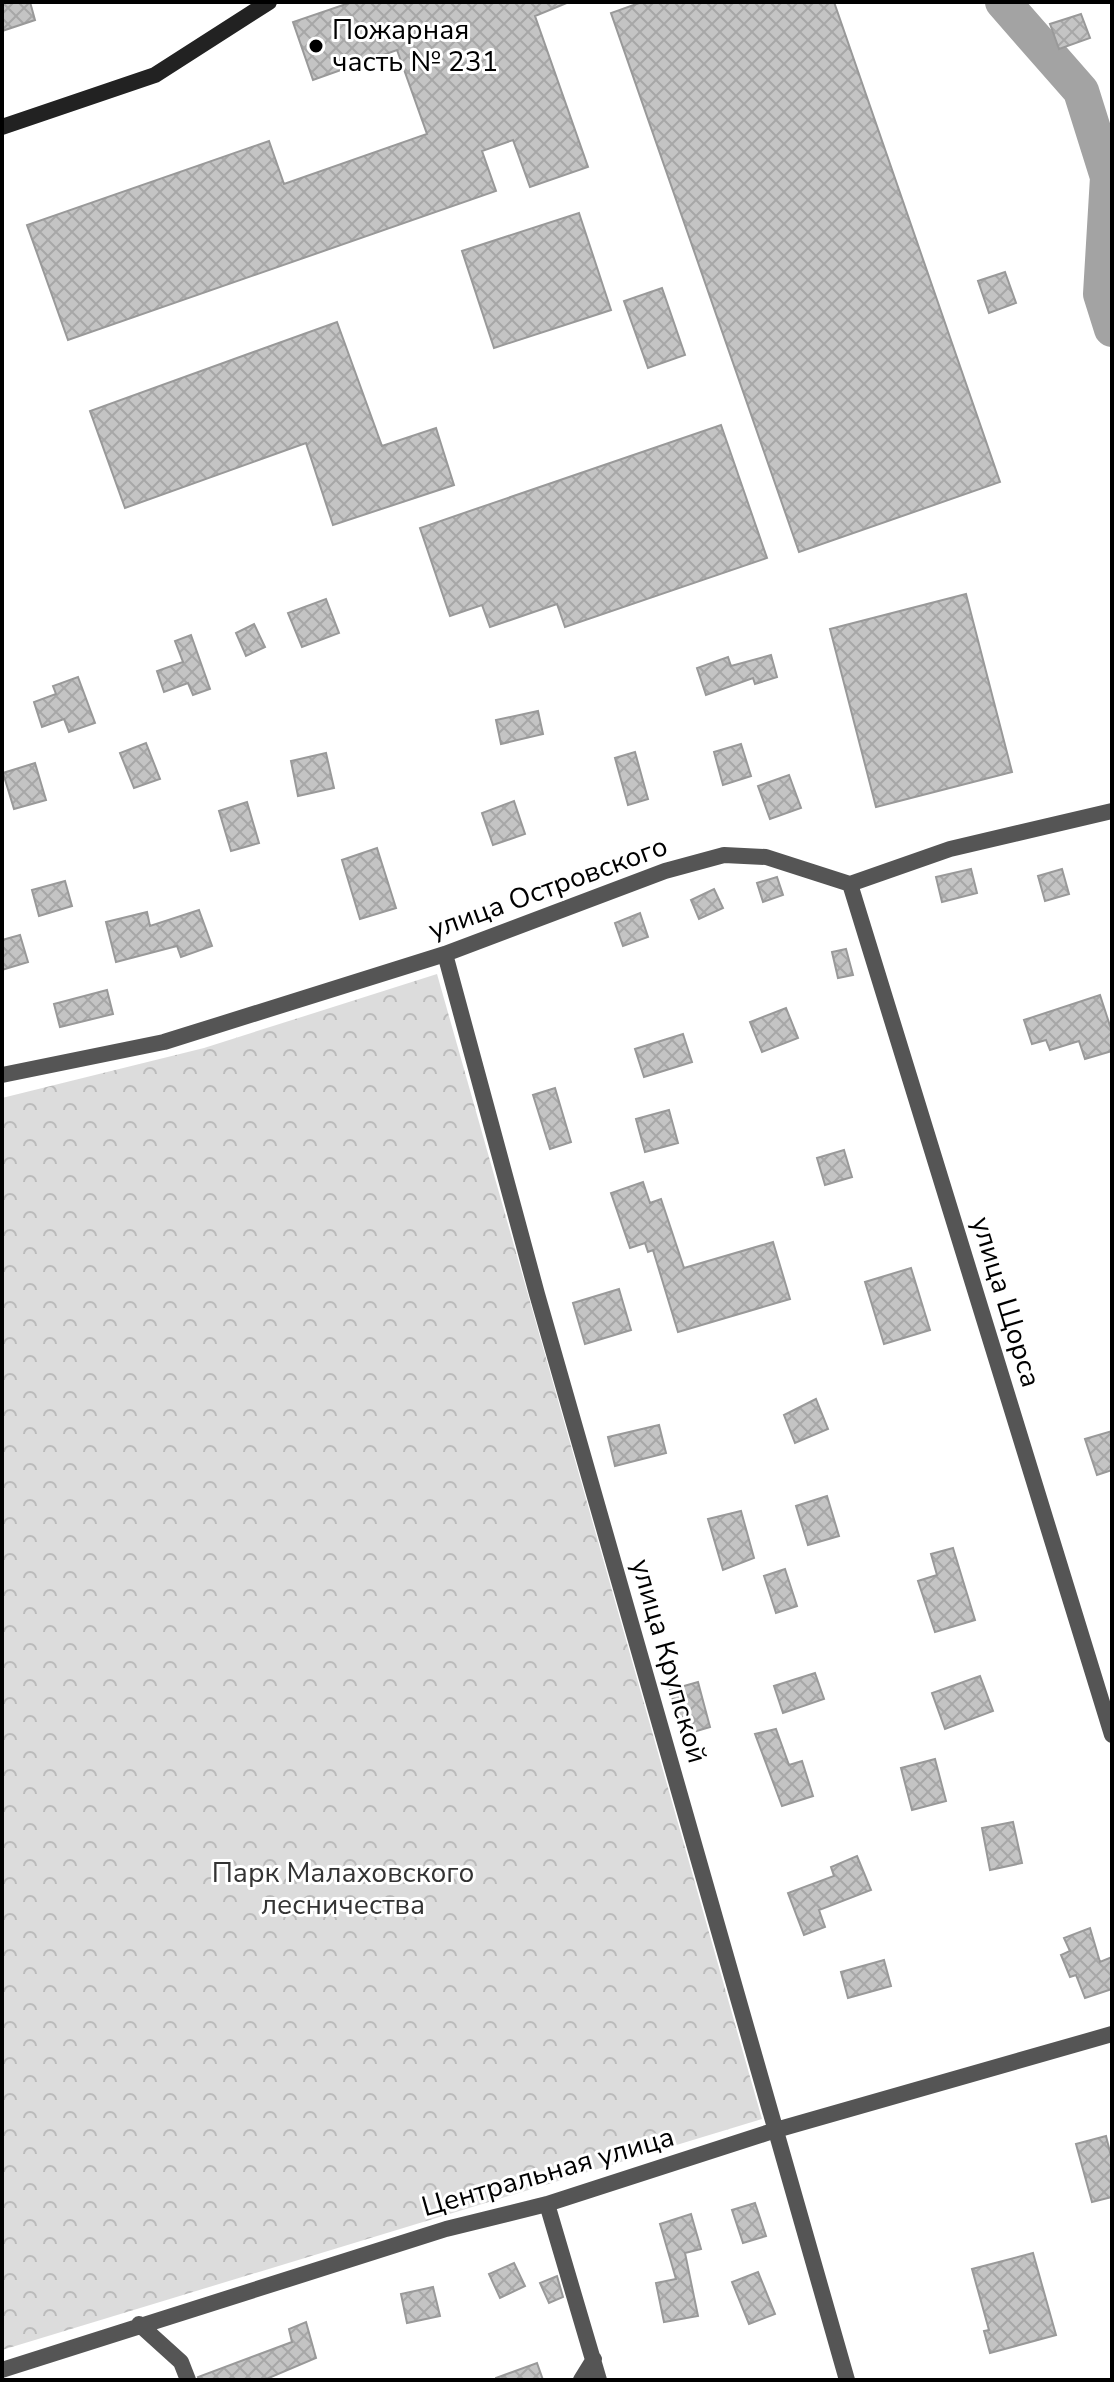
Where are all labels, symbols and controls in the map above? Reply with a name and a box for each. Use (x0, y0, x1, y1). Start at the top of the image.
place label: Пожарная часть № 231 (332, 11, 498, 81)
marker: Пожарная часть № 231 (307, 37, 325, 55)
street label: улица Островского (423, 827, 673, 949)
street label: улица Щорса (962, 1212, 1050, 1392)
street label: улица Крупской (622, 1554, 716, 1768)
park label: Парк Малаховского лесничества (212, 1854, 474, 1924)
street label: Центральная улица (417, 2118, 679, 2226)

